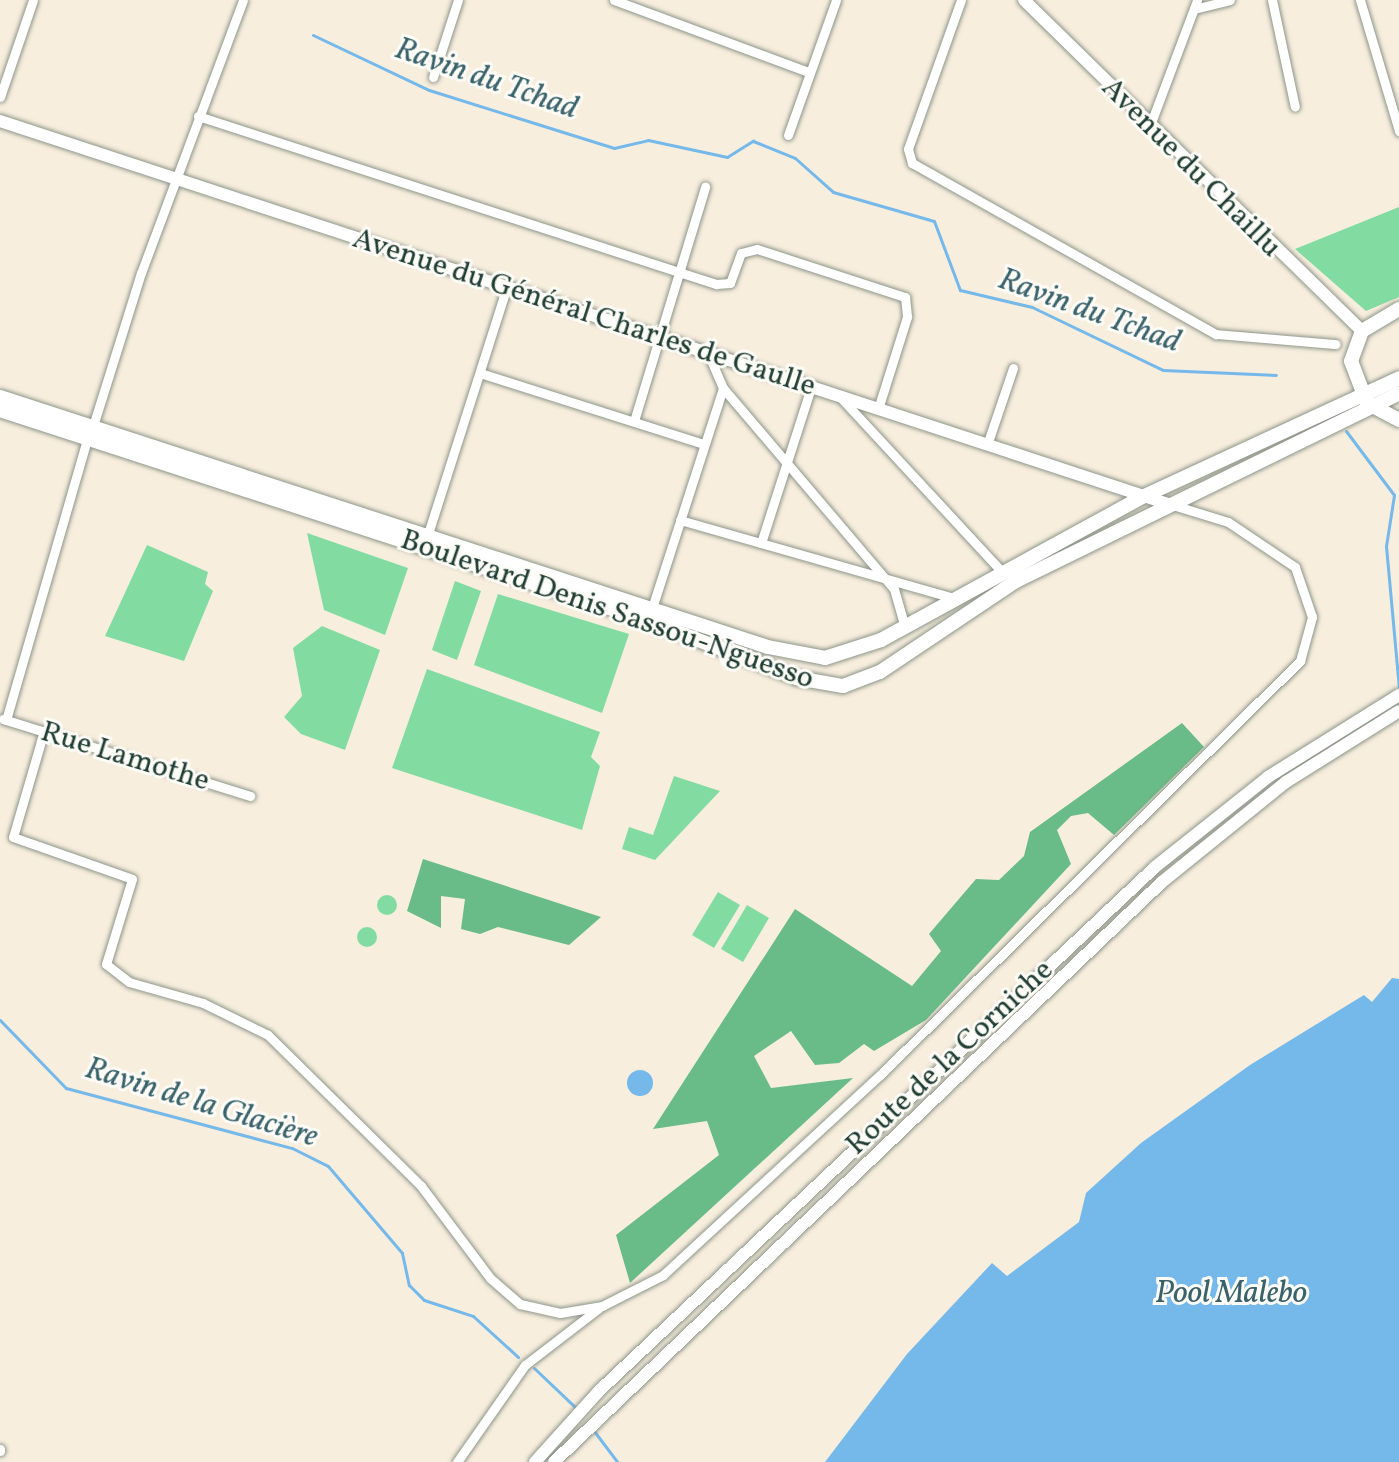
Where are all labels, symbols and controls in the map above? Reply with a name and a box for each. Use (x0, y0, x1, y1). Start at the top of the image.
water label: Ravin du Tchad (389, 31, 583, 129)
street label: Avenue du Chaillu (1093, 70, 1289, 266)
street label: Avenue du Général Charles de Gaulle (348, 221, 820, 405)
water label: Ravin du Tchad (993, 261, 1185, 363)
street label: Boulevard Denis Sassou-Nguesso (396, 522, 818, 698)
street label: Rue Lamothe (36, 714, 214, 800)
street label: Route de la Corniche (839, 953, 1061, 1163)
water label: Ravin de la Glacière (80, 1050, 322, 1158)
water label: Pool Malebo (1155, 1275, 1307, 1313)

